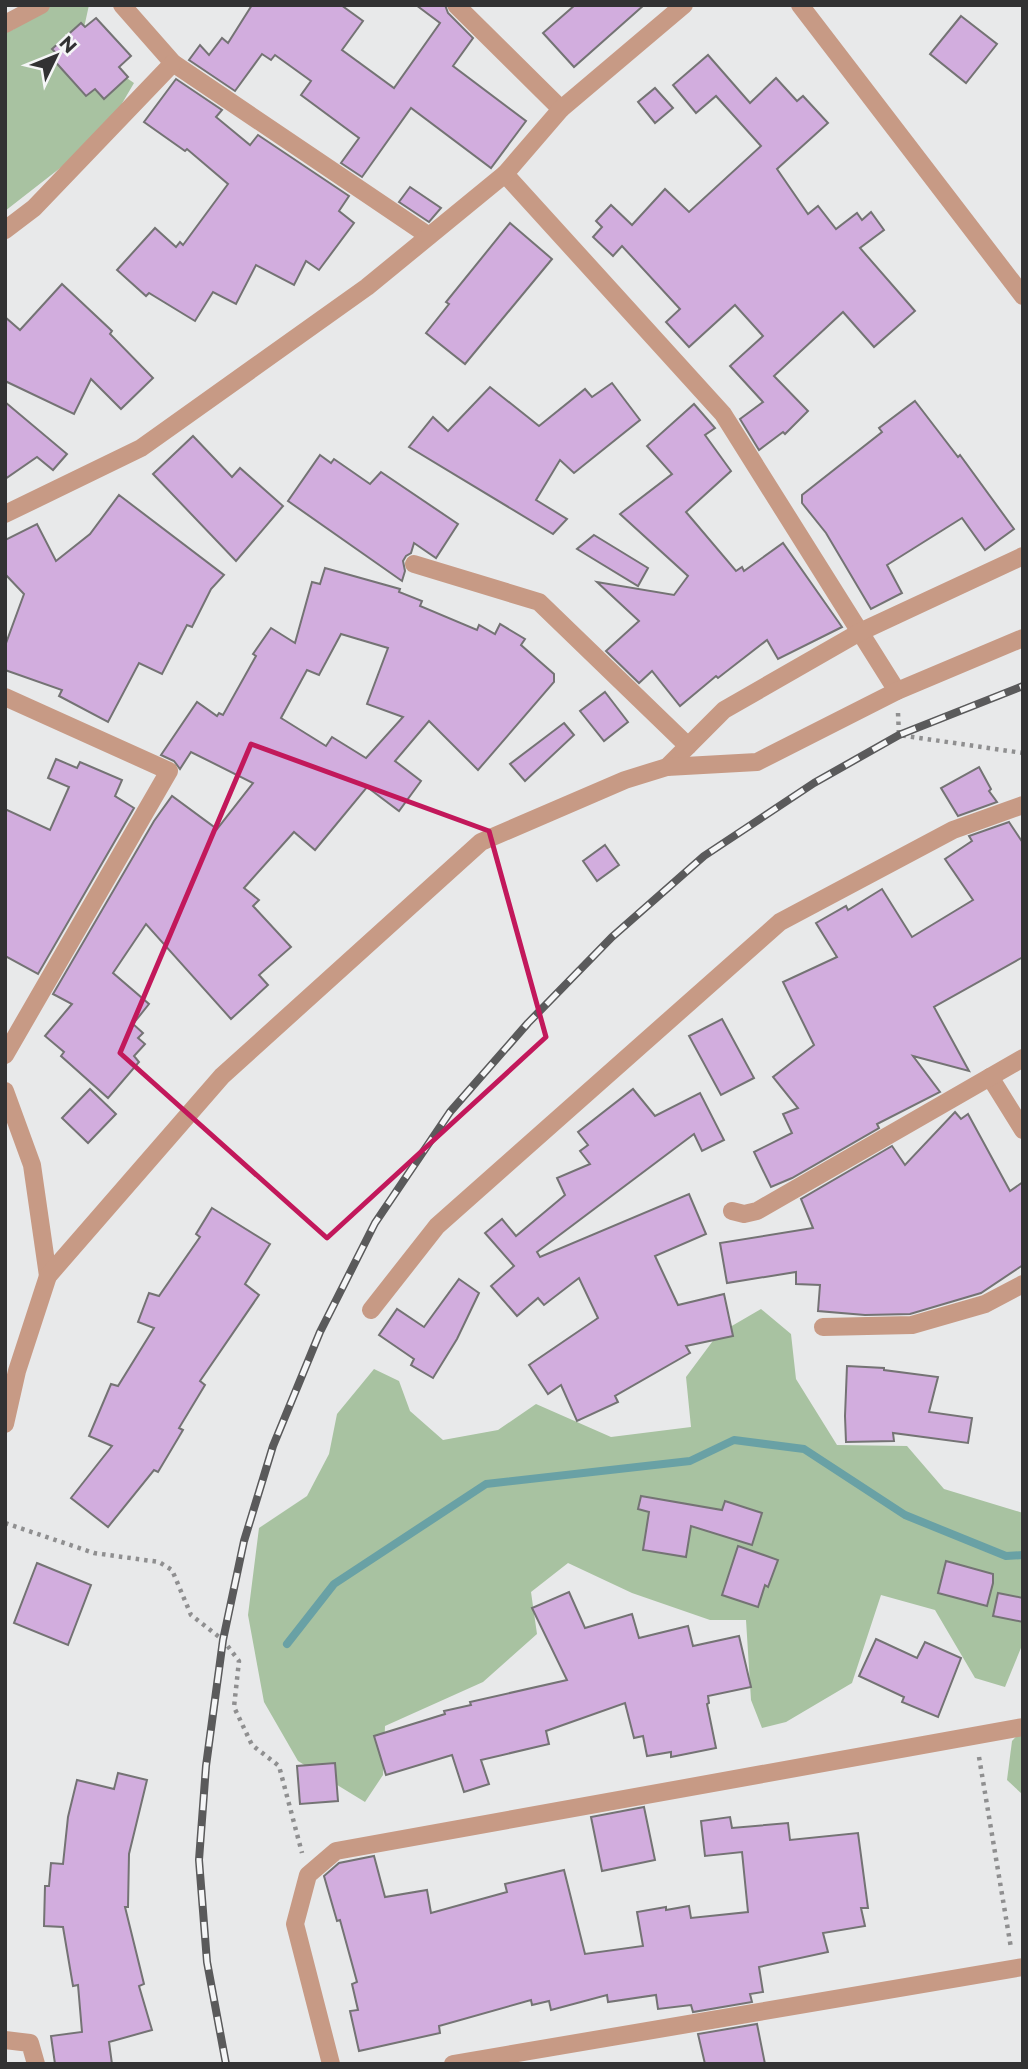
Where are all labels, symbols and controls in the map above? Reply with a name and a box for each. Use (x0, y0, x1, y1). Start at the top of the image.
north arrow (21, 21, 91, 91)
text: N (54, 31, 82, 58)

